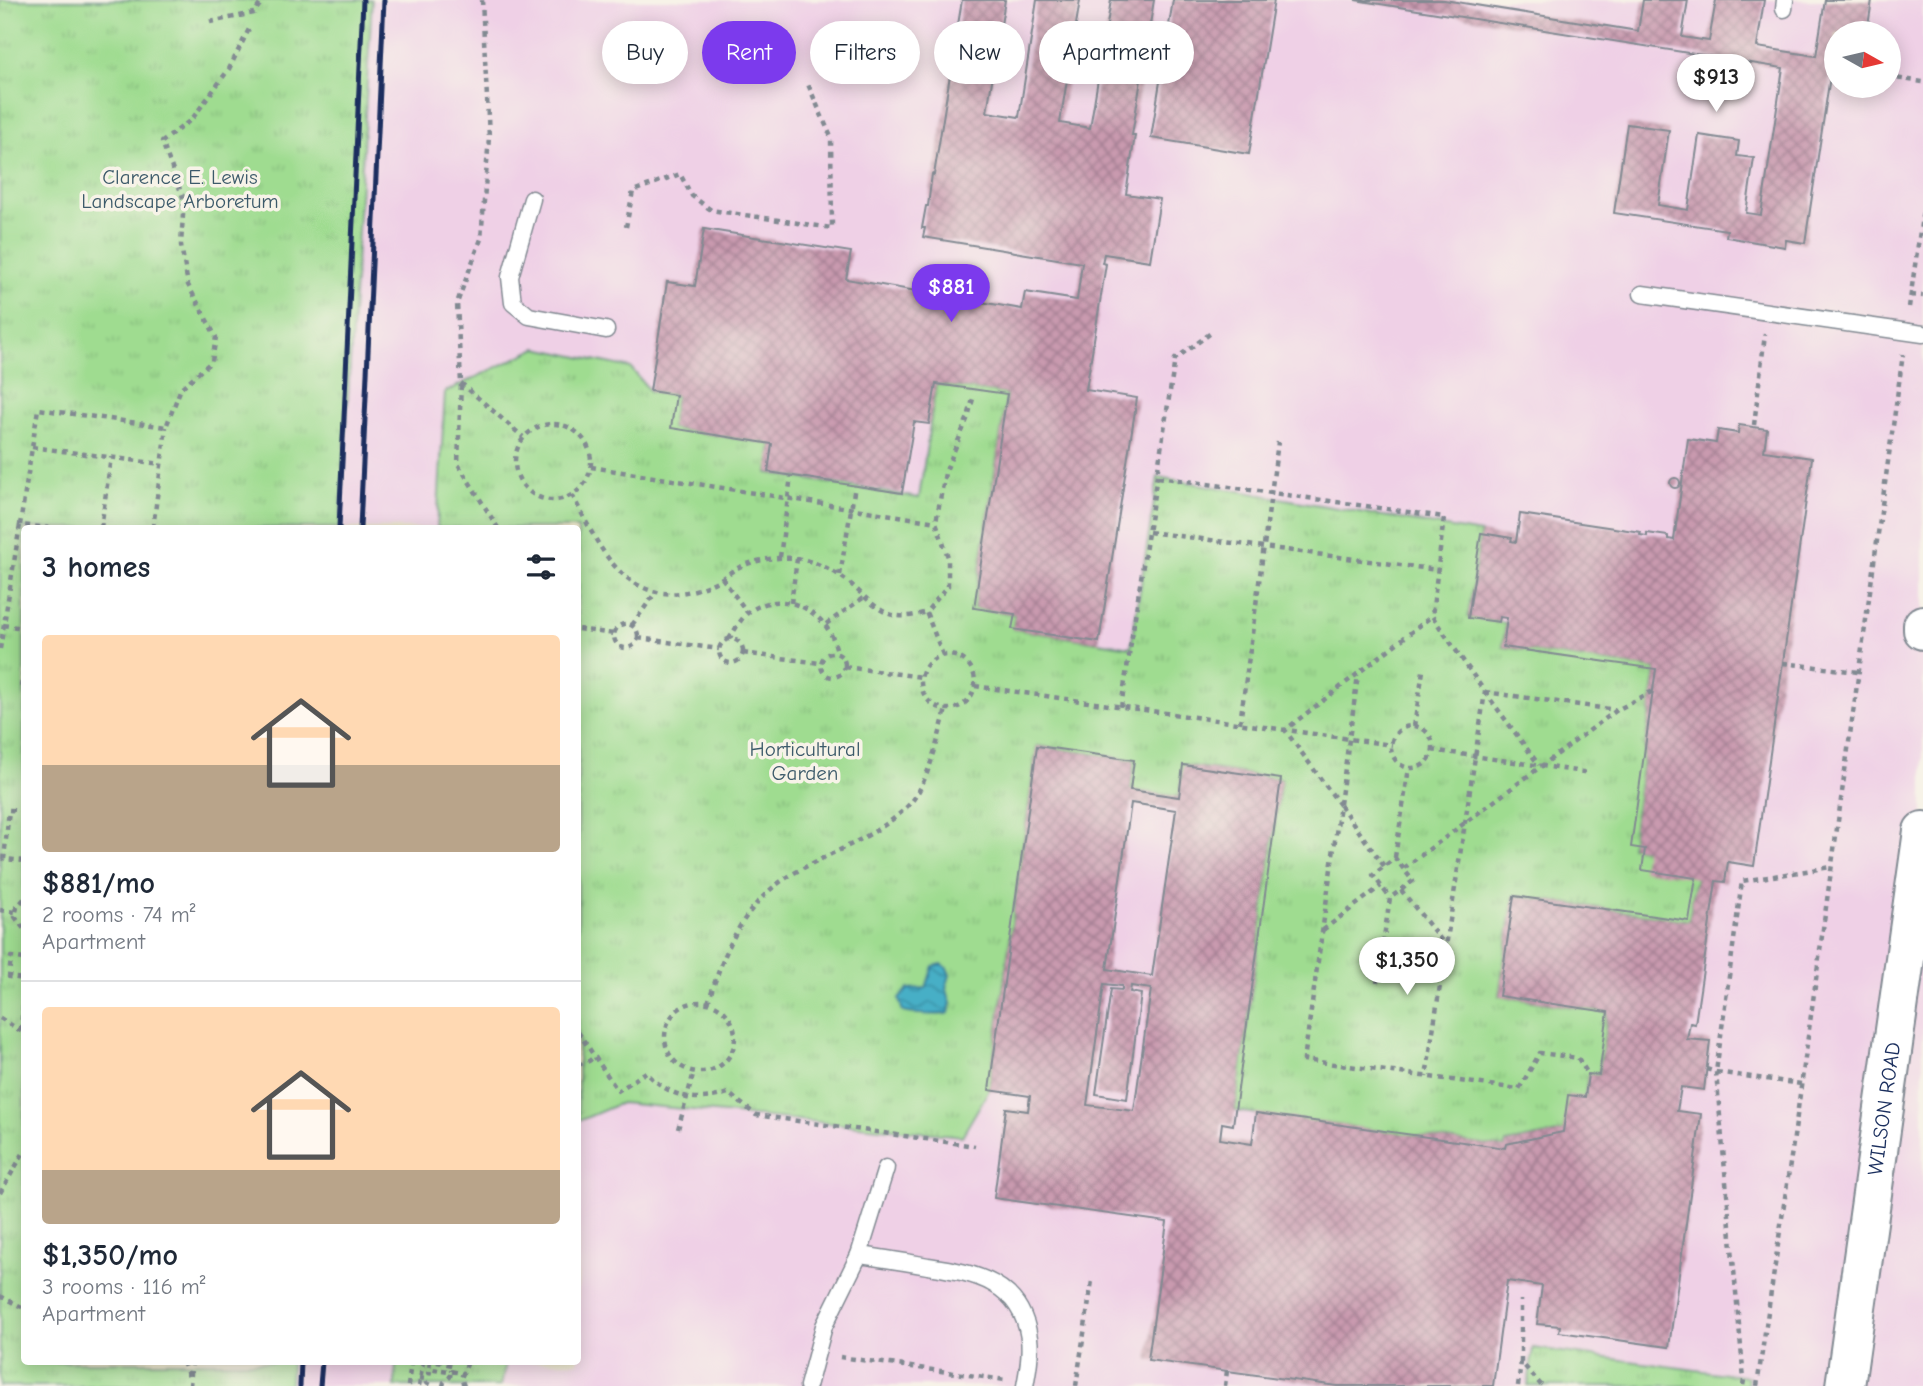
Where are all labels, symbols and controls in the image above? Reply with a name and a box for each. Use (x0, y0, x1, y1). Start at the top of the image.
chip: Buy (602, 21, 688, 84)
chip: Rent (702, 21, 796, 84)
chip: Filters (810, 21, 920, 84)
chip: New (934, 21, 1025, 84)
chip: Apartment (1039, 21, 1194, 84)
north arrow (1824, 21, 1900, 98)
map controls (1824, 21, 1901, 98)
pin: $913 (1675, 54, 1757, 114)
text: $913 (1693, 63, 1739, 90)
park label: Clarence E. Lewis Landscape Arboretum (81, 165, 279, 213)
pin: $881 (910, 264, 992, 324)
text: $881 (928, 273, 974, 300)
icon: filters (522, 548, 560, 586)
text: 3 homes (42, 550, 150, 585)
icon: home (238, 680, 364, 806)
park label: Horticultural Garden (750, 737, 860, 785)
text: $881/mo (42, 866, 155, 901)
text: 2 rooms · 74 m² (42, 901, 195, 928)
text: Apartment (42, 928, 145, 955)
pin: $1,350 (1350, 937, 1464, 997)
text: $1,350 (1375, 946, 1439, 973)
street label: WILSON ROAD (1863, 1041, 1905, 1177)
icon: home (238, 1052, 364, 1178)
text: $1,350/mo (42, 1238, 178, 1273)
text: 3 rooms · 116 m² (42, 1273, 206, 1300)
text: Apartment (42, 1300, 145, 1327)

